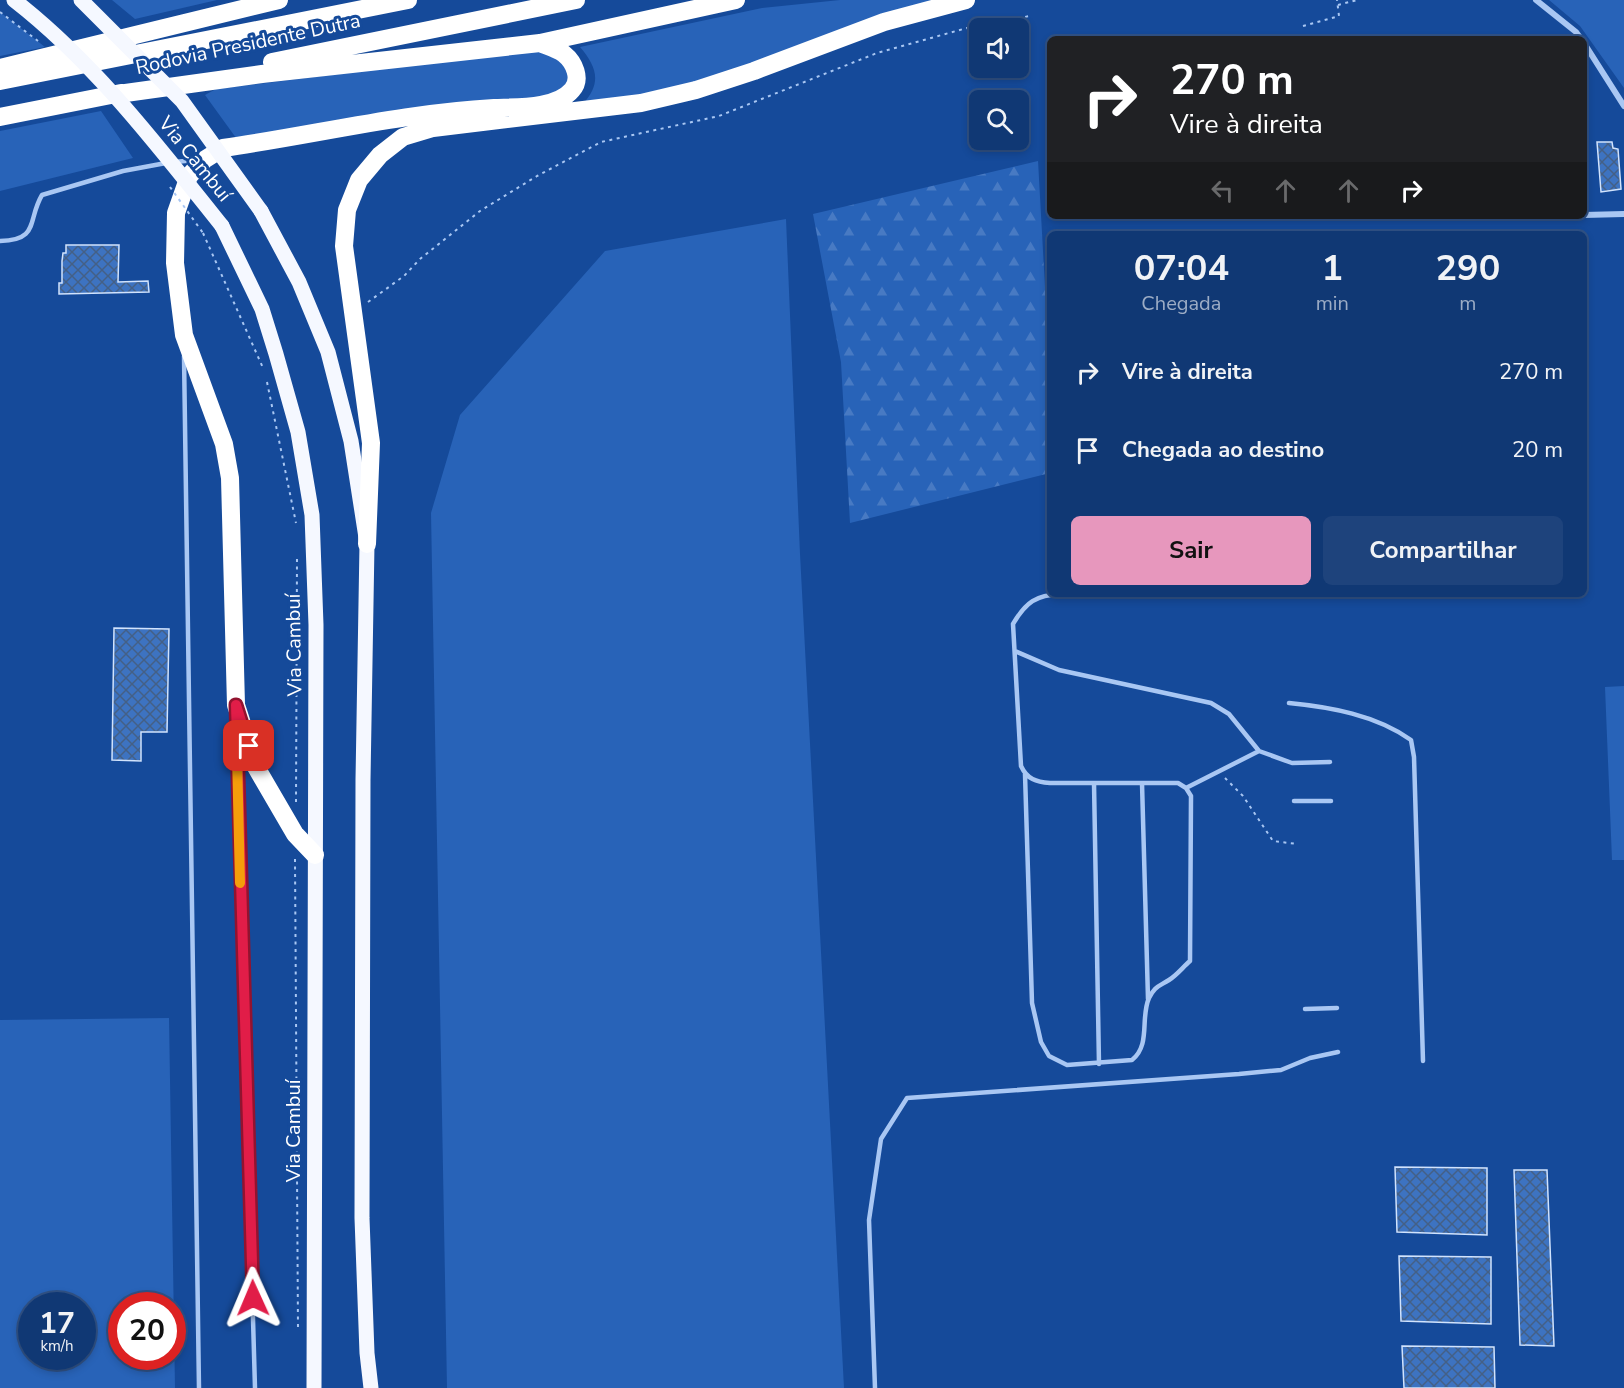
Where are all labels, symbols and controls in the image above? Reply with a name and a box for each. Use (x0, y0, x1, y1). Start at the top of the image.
street label: Rodovia Presidente Dutra (133, 7, 363, 81)
map controls (969, 18, 1029, 150)
button: sound (969, 18, 1029, 78)
text: 270 m (1170, 52, 1294, 109)
icon: right (1071, 60, 1149, 138)
button: search (969, 90, 1029, 150)
text: Vire à direita (1170, 106, 1323, 143)
street label: Via Cambuí (152, 110, 239, 208)
icon: left (1206, 174, 1239, 207)
icon: ahead (1269, 174, 1302, 207)
icon: ahead (1332, 174, 1365, 207)
icon: right (1395, 174, 1428, 207)
text: 07:04 (1134, 244, 1229, 293)
text: 1 (1321, 244, 1343, 293)
text: 290 (1435, 244, 1500, 293)
text: Chegada (1141, 290, 1221, 317)
text: min (1316, 290, 1349, 317)
text: m (1459, 290, 1476, 317)
icon: right (1071, 356, 1104, 389)
text: Vire à direita (1122, 357, 1253, 387)
text: 270 m (1499, 357, 1563, 387)
icon: arrive (1071, 434, 1104, 467)
text: Chegada ao destino (1122, 435, 1324, 465)
text: 20 m (1512, 435, 1563, 465)
button: Sair (1071, 516, 1311, 585)
button: Compartilhar (1323, 516, 1563, 585)
street label: Via Cambuí (280, 592, 308, 698)
pin (223, 720, 274, 771)
icon: arrive (232, 729, 265, 762)
street label: Via Cambuí (280, 1078, 307, 1183)
position arrow (221, 1266, 285, 1330)
speed limit sign: 20 (108, 1292, 186, 1370)
text: 17 (39, 1303, 75, 1344)
text: km/h (40, 1336, 74, 1356)

